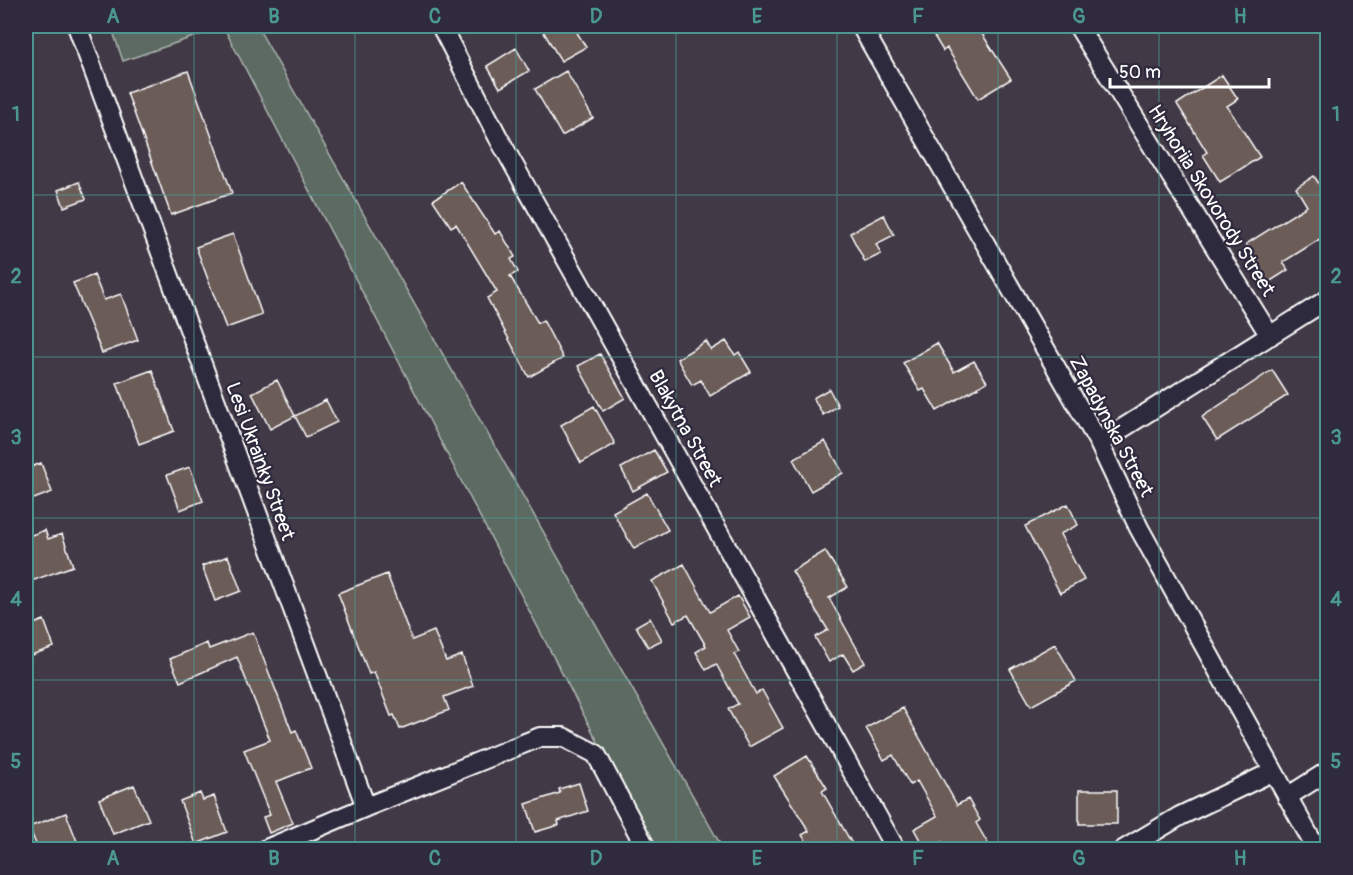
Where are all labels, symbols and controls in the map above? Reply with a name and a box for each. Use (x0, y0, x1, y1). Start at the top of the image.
text: A (107, 4, 120, 29)
text: B (268, 4, 280, 29)
text: C (429, 4, 441, 29)
text: D (590, 4, 603, 29)
text: E (752, 4, 763, 29)
text: F (912, 4, 924, 29)
text: G (1072, 4, 1086, 29)
text: H (1234, 4, 1247, 29)
scale bar (1110, 51, 1269, 89)
text: 50 m (1119, 61, 1161, 84)
street label: Hryhoriia Skovorody Street (1142, 100, 1281, 301)
text: 1 (12, 102, 20, 127)
text: 1 (1332, 102, 1340, 127)
text: 2 (10, 264, 22, 289)
text: 2 (1330, 264, 1342, 289)
street label: Zapadynska Street (1064, 351, 1160, 502)
street label: Blakytna Street (643, 366, 728, 492)
street label: Lesi Ukrainky Street (220, 379, 301, 544)
text: 3 (10, 425, 22, 450)
text: 3 (1330, 425, 1342, 450)
text: 4 (10, 587, 22, 612)
text: 4 (1330, 587, 1342, 612)
text: 5 (11, 749, 22, 774)
text: 5 (1331, 749, 1342, 774)
text: A (107, 846, 120, 871)
text: B (268, 846, 280, 871)
text: C (429, 846, 441, 871)
text: D (590, 846, 603, 871)
text: E (752, 846, 763, 871)
text: F (912, 846, 924, 871)
text: G (1072, 846, 1086, 871)
text: H (1234, 846, 1247, 871)

